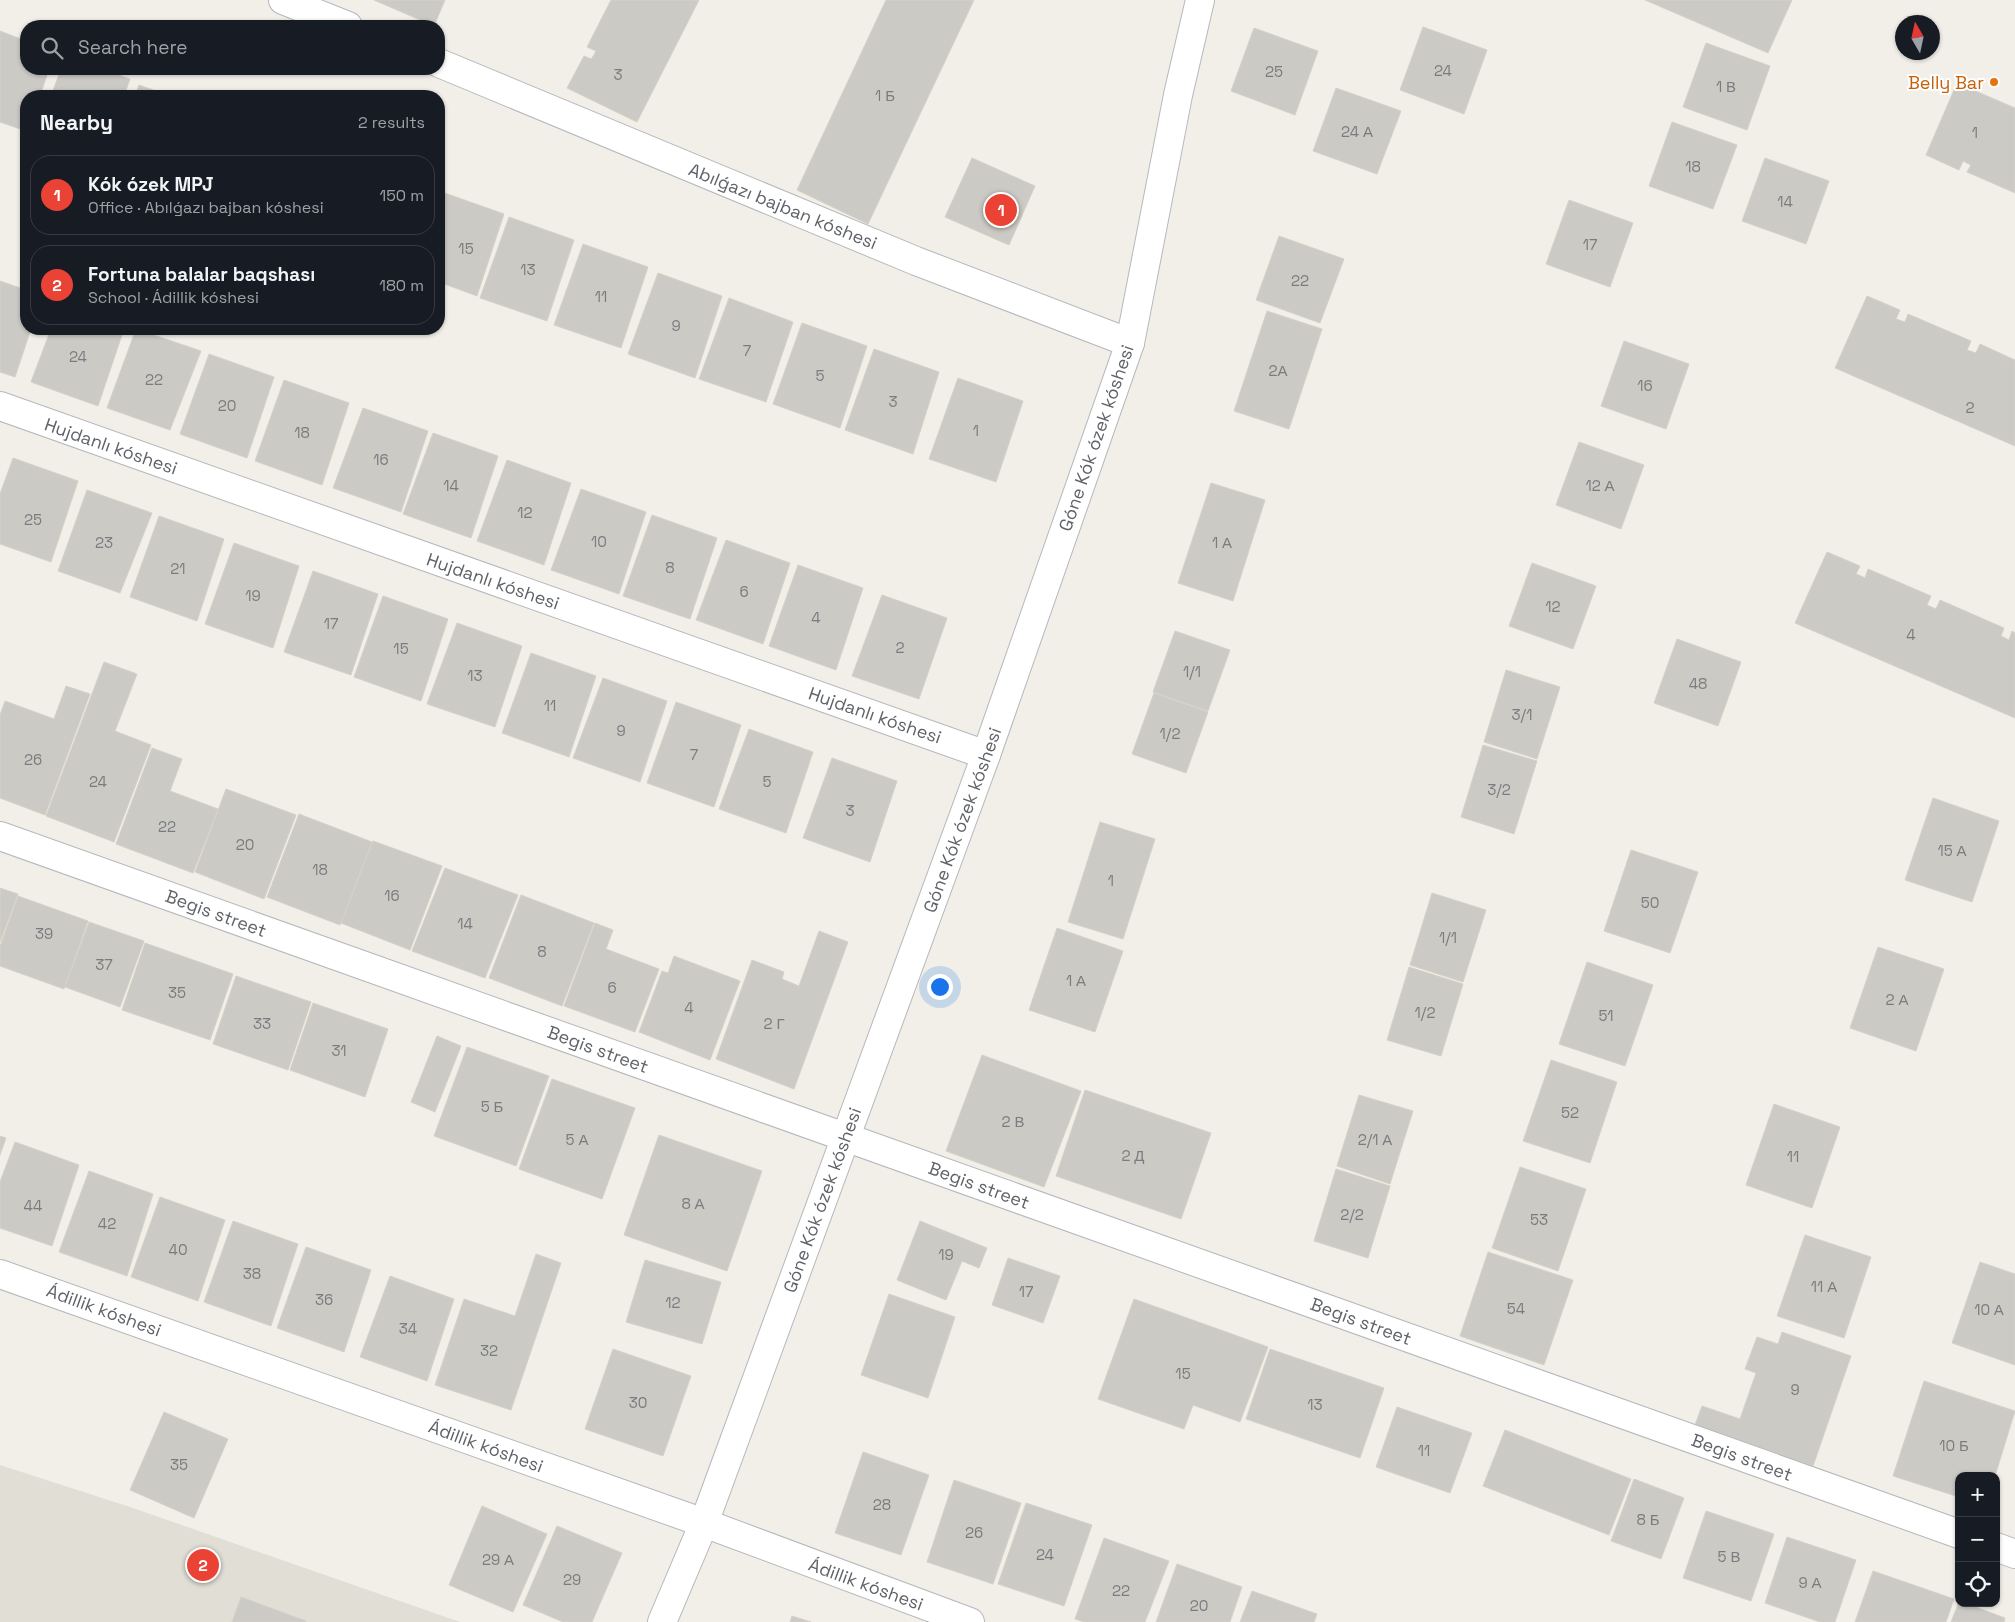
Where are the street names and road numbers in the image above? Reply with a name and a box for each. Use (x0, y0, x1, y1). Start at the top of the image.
street label: Abılǵazı bajban kóshesi (685, 158, 881, 254)
street label: Góne Kók ózek kóshesi (1053, 342, 1139, 534)
street label: Hujdanlı kóshesi (41, 412, 181, 480)
street label: Hujdanlı kóshesi (423, 547, 563, 615)
street label: Hujdanlı kóshesi (805, 681, 945, 749)
street label: Góne Kók ózek kóshesi (918, 724, 1006, 916)
street label: Begis street (162, 884, 270, 942)
street label: Begis street (544, 1020, 652, 1078)
street label: Góne Kók ózek kóshesi (778, 1104, 866, 1296)
street label: Begis street (925, 1156, 1033, 1214)
street label: Ádillik kóshesi (44, 1279, 164, 1341)
street label: Begis street (1307, 1292, 1415, 1350)
street label: Ádillik kóshesi (426, 1415, 546, 1477)
street label: Begis street (1688, 1428, 1796, 1486)
street label: Ádillik kóshesi (806, 1553, 926, 1615)

